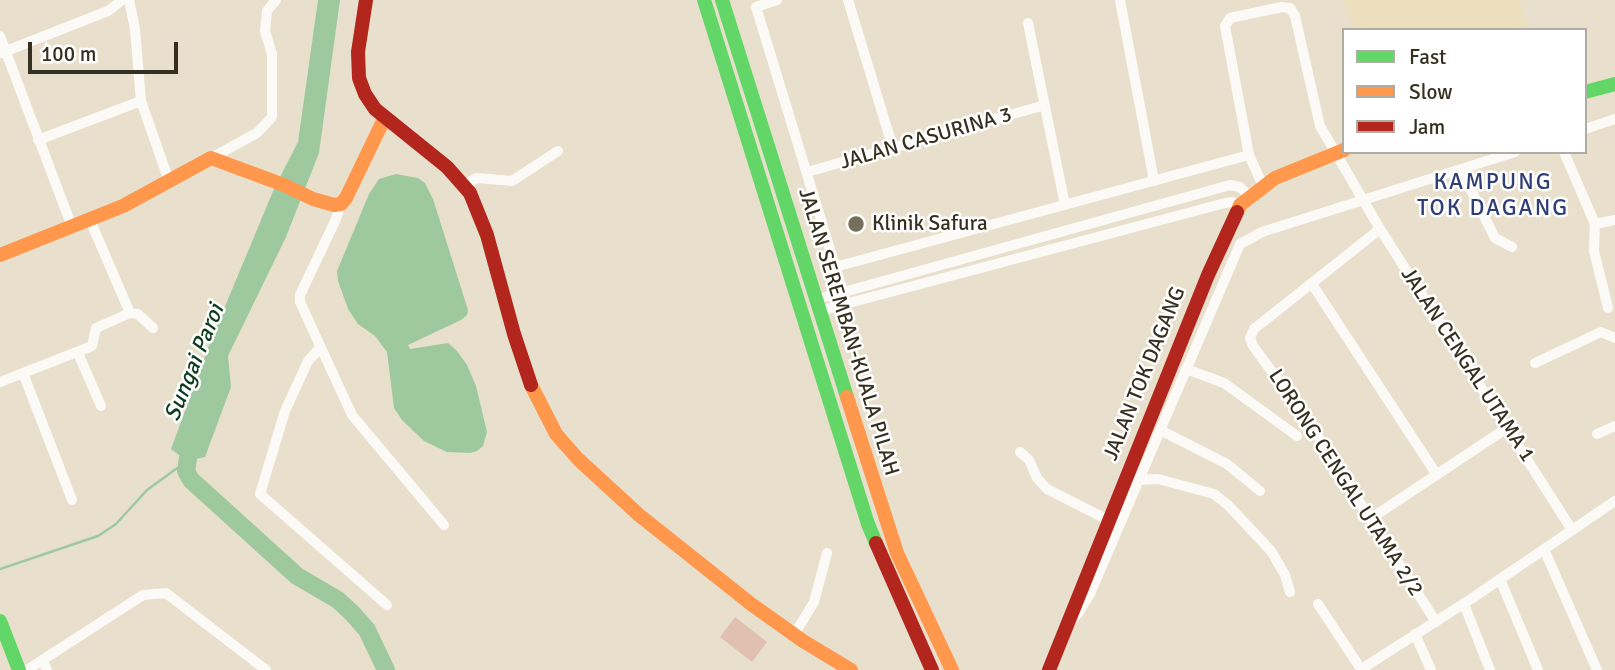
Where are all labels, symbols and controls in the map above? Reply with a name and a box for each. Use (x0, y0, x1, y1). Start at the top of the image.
scale bar (32, 28, 182, 72)
legend (1342, 28, 1587, 154)
text: 100 m (41, 41, 96, 67)
text: Fast (1409, 44, 1446, 70)
text: Slow (1409, 79, 1453, 105)
street label: JALAN CASURINA 3 (837, 102, 1015, 176)
text: Jam (1409, 114, 1445, 140)
district label: KAMPUNG TOK DAGANG (1418, 169, 1568, 223)
street label: JALAN SEREMBAN-KUALA PILAH (792, 185, 904, 479)
place label: Klinik Safura (872, 211, 988, 237)
marker: Klinik Safura (846, 214, 866, 234)
street label: JALAN CENGAL UTAMA 1 (1395, 263, 1539, 467)
street label: JALAN TOK DAGANG (1099, 283, 1191, 465)
water label: Sungai Paroi (159, 301, 231, 425)
street label: LORONG CENGAL UTAMA 2/2 (1262, 365, 1428, 601)

